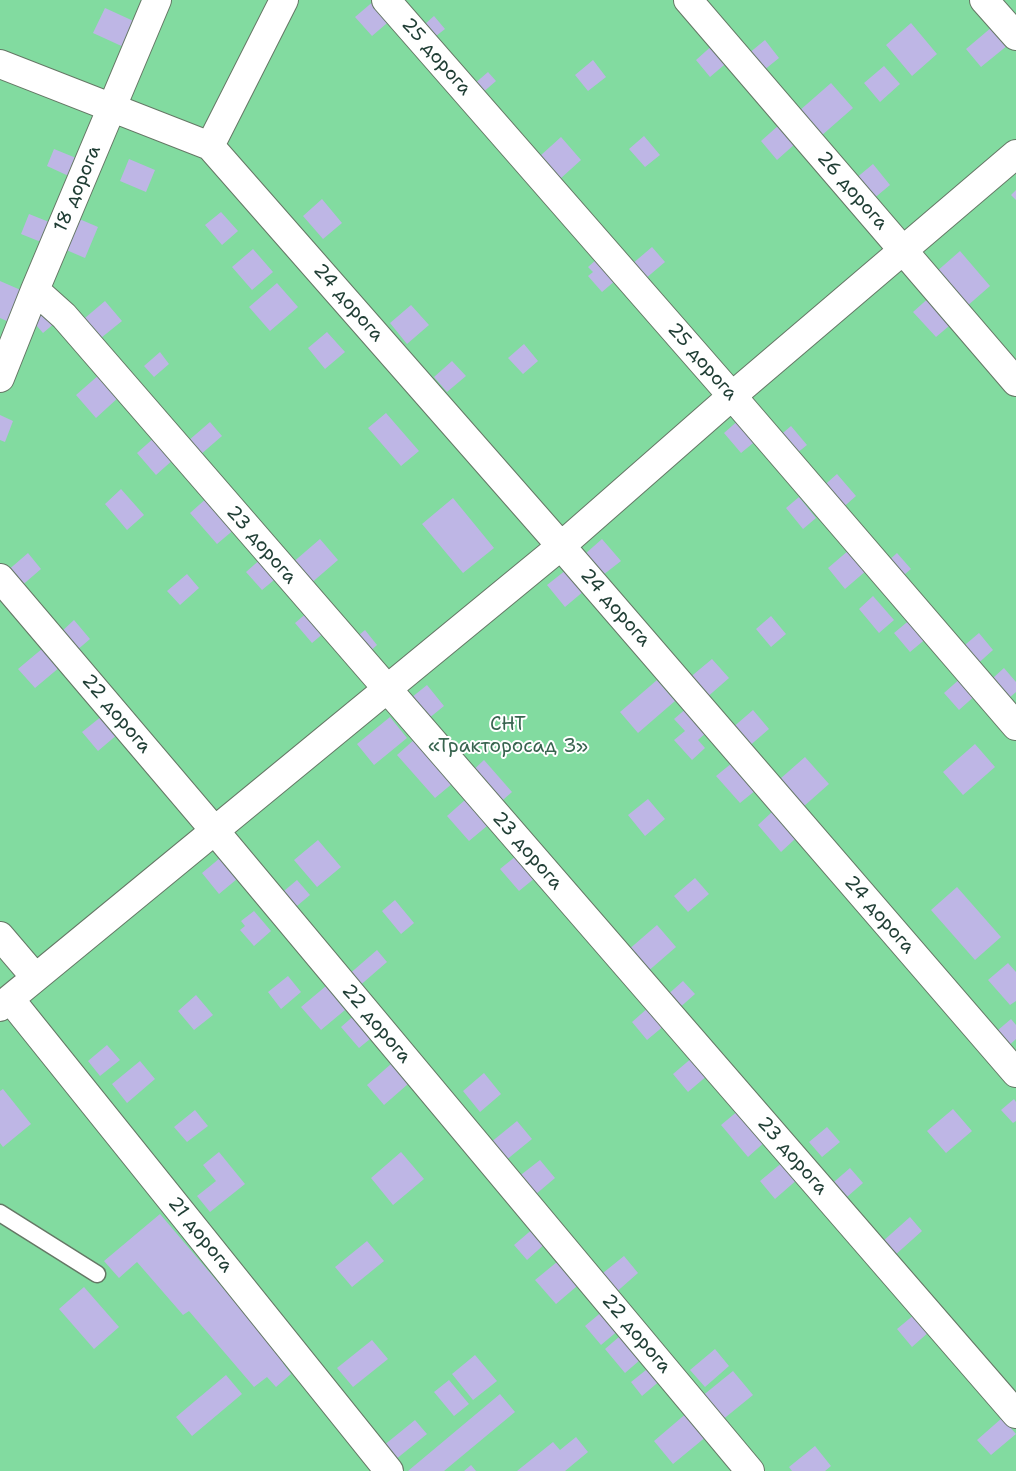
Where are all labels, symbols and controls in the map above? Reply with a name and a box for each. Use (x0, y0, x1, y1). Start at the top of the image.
street label: 25 дорога (396, 14, 476, 100)
street label: 18 дорога (50, 142, 106, 236)
street label: 26 дорога (812, 147, 892, 235)
street label: 24 дорога (308, 259, 388, 347)
street label: 25 дорога (662, 319, 742, 405)
street label: 23 дорога (221, 501, 301, 589)
street label: 24 дорога (575, 564, 655, 652)
street label: 22 дорога (76, 670, 156, 758)
park label: СНТ «Тракторосад 3» (428, 714, 588, 758)
street label: 23 дорога (487, 807, 567, 895)
street label: 24 дорога (839, 871, 919, 959)
street label: 22 дорога (336, 980, 416, 1068)
street label: 23 дорога (752, 1112, 832, 1200)
street label: 21 дорога (162, 1192, 238, 1278)
street label: 22 дорога (596, 1290, 676, 1378)

